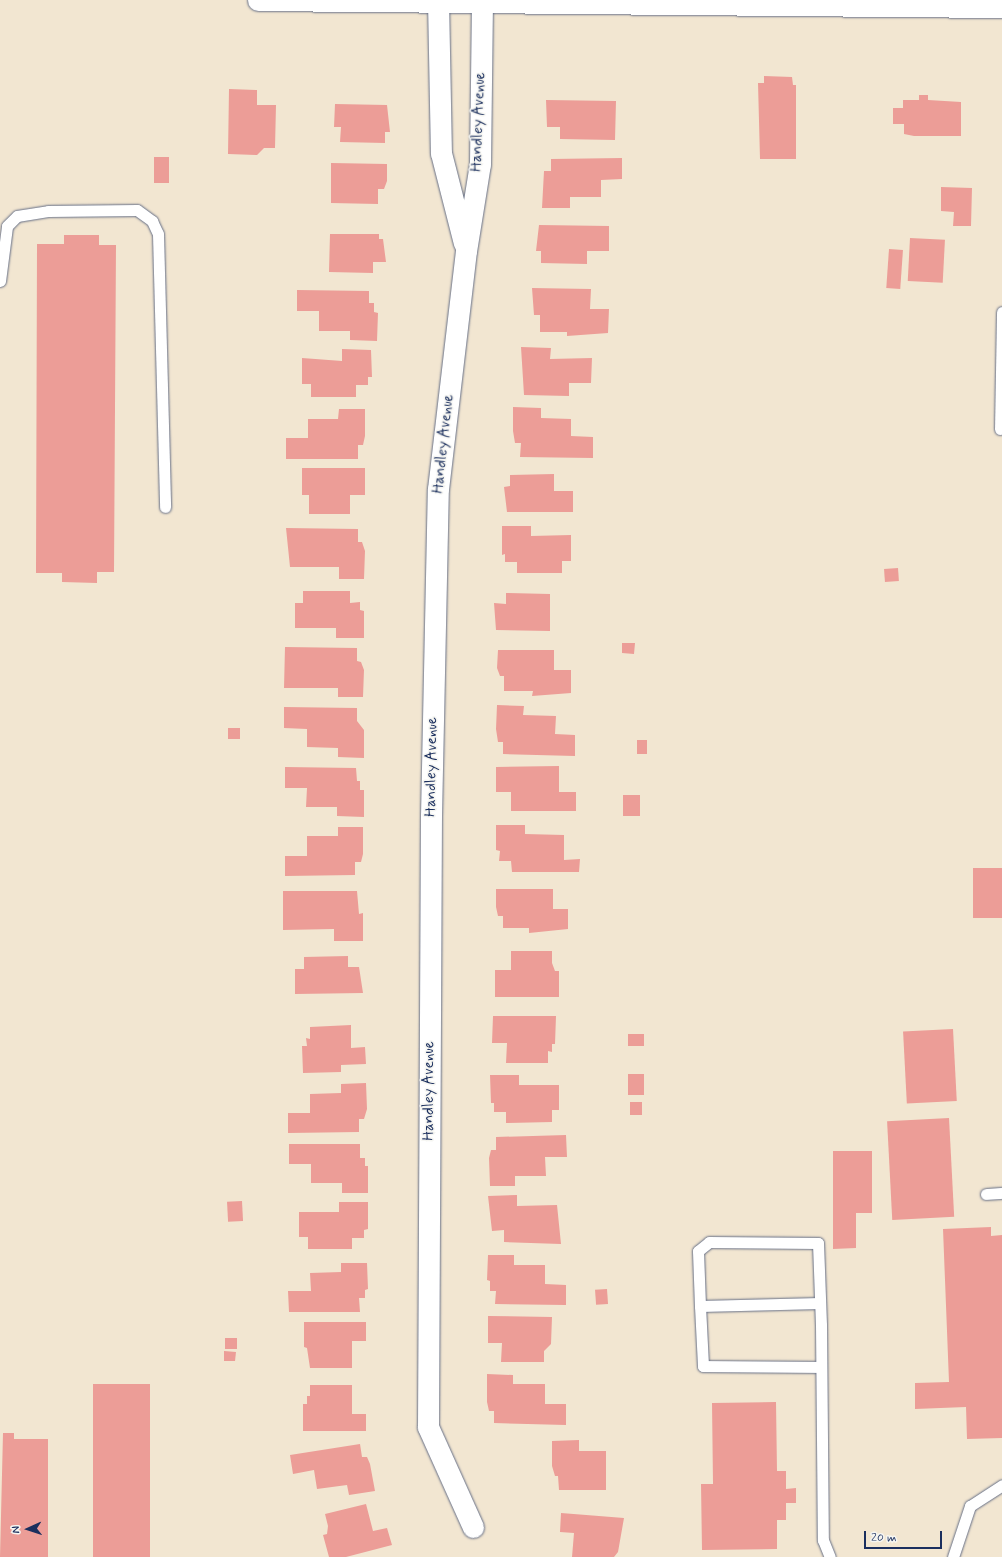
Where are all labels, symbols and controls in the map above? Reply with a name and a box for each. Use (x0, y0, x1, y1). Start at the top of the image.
street label: Handley Avenue (468, 70, 490, 174)
street label: Handley Avenue (430, 392, 458, 496)
street label: Handley Avenue (422, 715, 442, 819)
street label: Handley Avenue (421, 1039, 439, 1143)
north arrow (8, 1509, 48, 1549)
scale bar (866, 1523, 944, 1549)
text: N (9, 1526, 23, 1534)
text: 20 m (871, 1530, 897, 1546)

